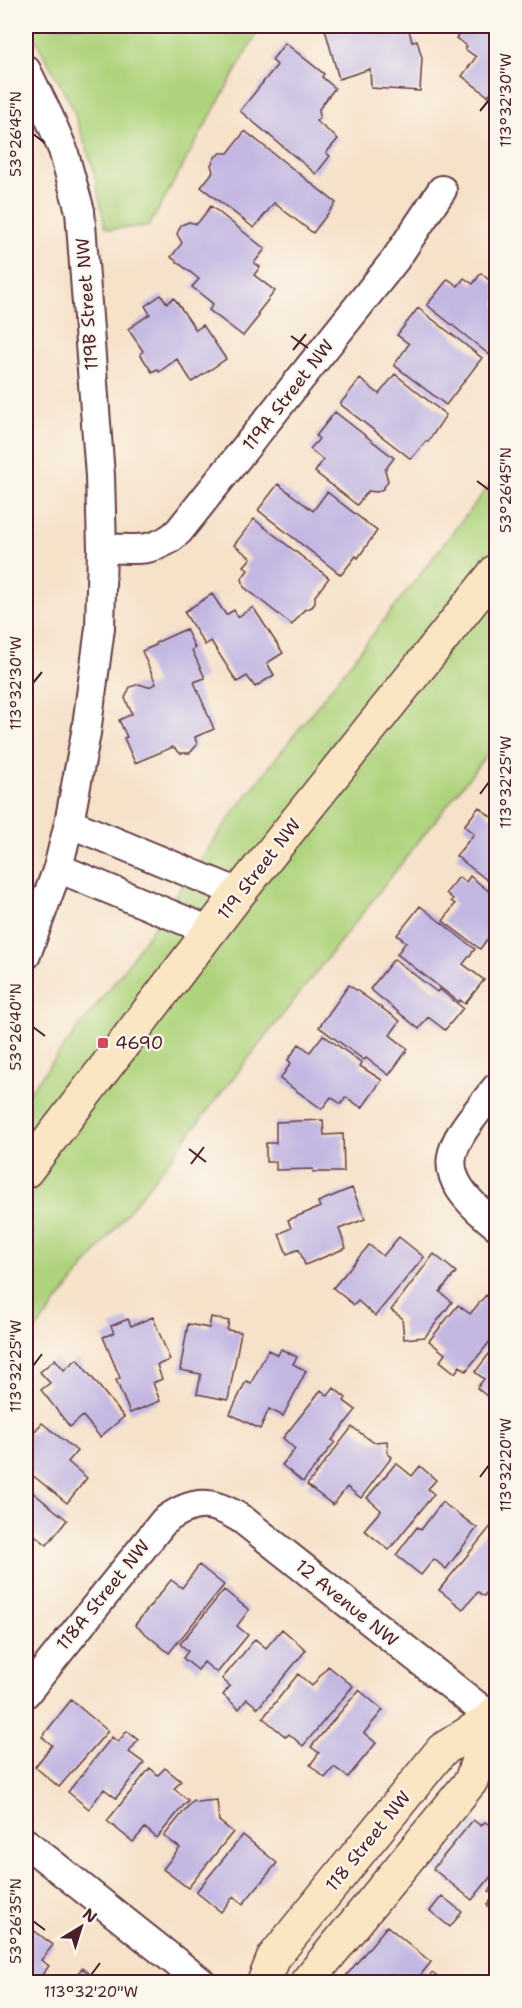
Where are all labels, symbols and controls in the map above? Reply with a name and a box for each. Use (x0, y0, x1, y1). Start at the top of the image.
text: 113°32'30"W (496, 53, 516, 147)
text: 53°26'45"N (6, 91, 26, 177)
street label: 119B Street NW (70, 237, 104, 371)
street label: 119A Street NW (237, 334, 339, 456)
text: 53°26'45"N (496, 447, 516, 533)
text: 113°32'30"W (6, 636, 26, 730)
text: 113°32'25"W (496, 736, 516, 828)
street label: 119 Street NW (212, 813, 306, 925)
text: 53°26'40"N (6, 983, 26, 1071)
place label: 4690 (115, 1031, 163, 1055)
marker: 4690 (96, 1036, 110, 1050)
text: 113°32'25"W (6, 1320, 26, 1412)
text: 113°32'20"W (496, 1418, 516, 1512)
street label: 118A Street NW (51, 1535, 155, 1655)
street label: 12 Avenue NW (291, 1554, 403, 1652)
street label: 118 Street NW (320, 1786, 416, 1896)
text: 53°26'35"N (6, 1878, 26, 1964)
north arrow (51, 1897, 111, 1957)
text: N (78, 1903, 101, 1928)
text: 113°32'20"W (44, 1982, 138, 2002)

